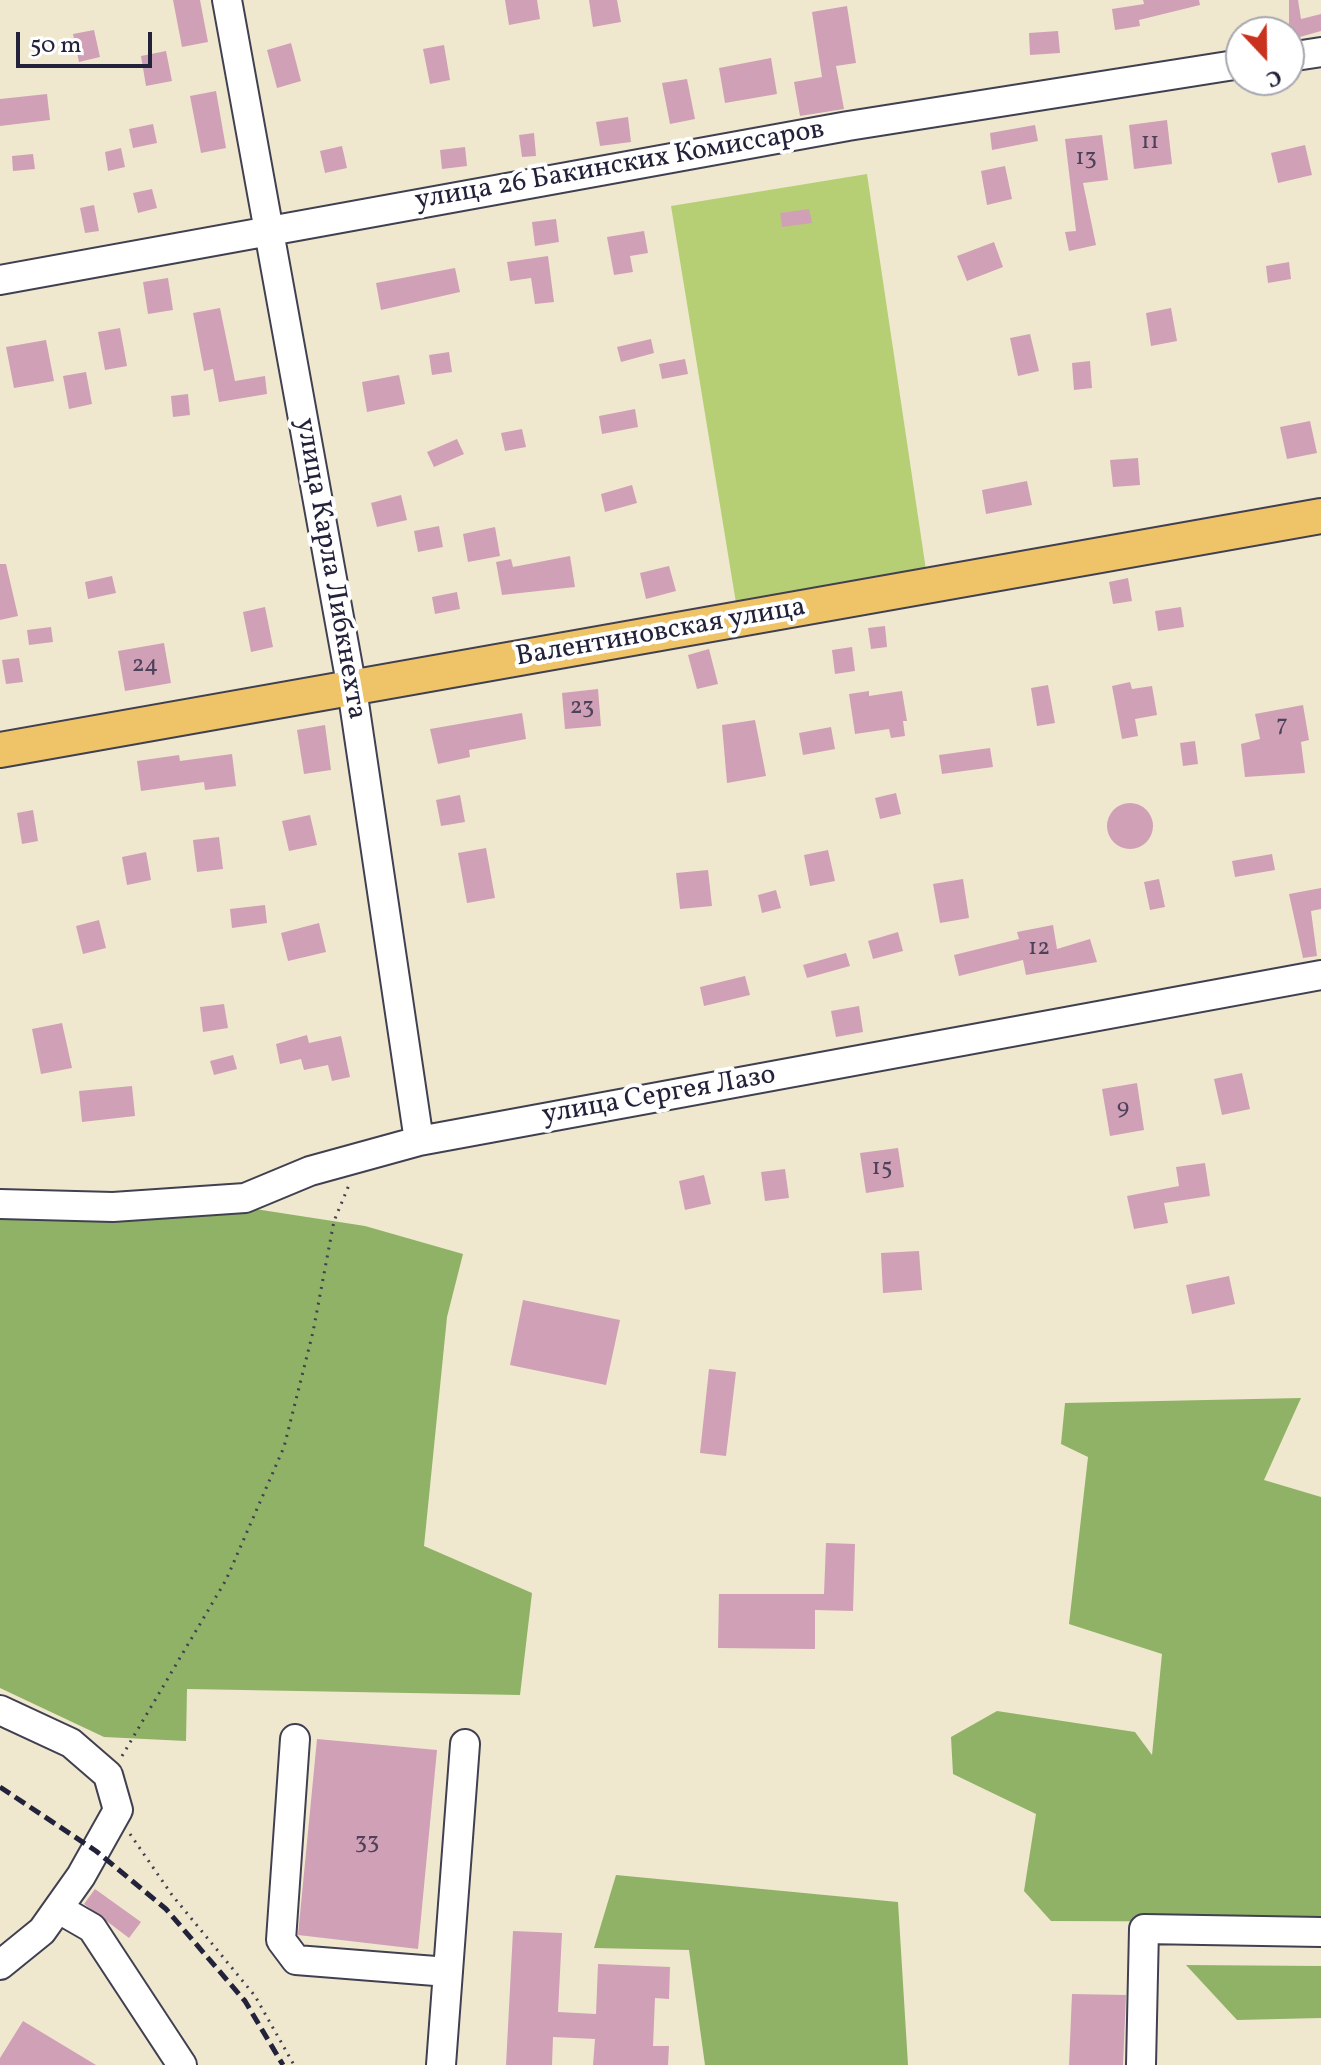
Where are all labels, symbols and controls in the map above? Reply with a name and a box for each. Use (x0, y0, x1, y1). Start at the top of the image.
scale bar (20, 16, 156, 66)
north arrow (1225, 16, 1305, 96)
text: 50 m (30, 29, 82, 63)
text: С (1261, 60, 1286, 94)
street label: улица 26 Бакинских Комиссаров (413, 114, 827, 220)
house number: 11 (1141, 130, 1159, 158)
house number: 13 (1075, 146, 1097, 174)
street label: улица Карла Либкнехта (286, 416, 372, 722)
street label: Валентиновская улица (514, 592, 808, 676)
house number: 24 (132, 653, 158, 681)
house number: 23 (570, 695, 594, 723)
house number: 7 (1276, 713, 1288, 741)
house number: 12 (1028, 936, 1050, 964)
street label: улица Сергея Лазо (540, 1060, 778, 1134)
house number: 9 (1117, 1096, 1129, 1124)
house number: 15 (872, 1156, 892, 1184)
house number: 33 (355, 1830, 379, 1858)

